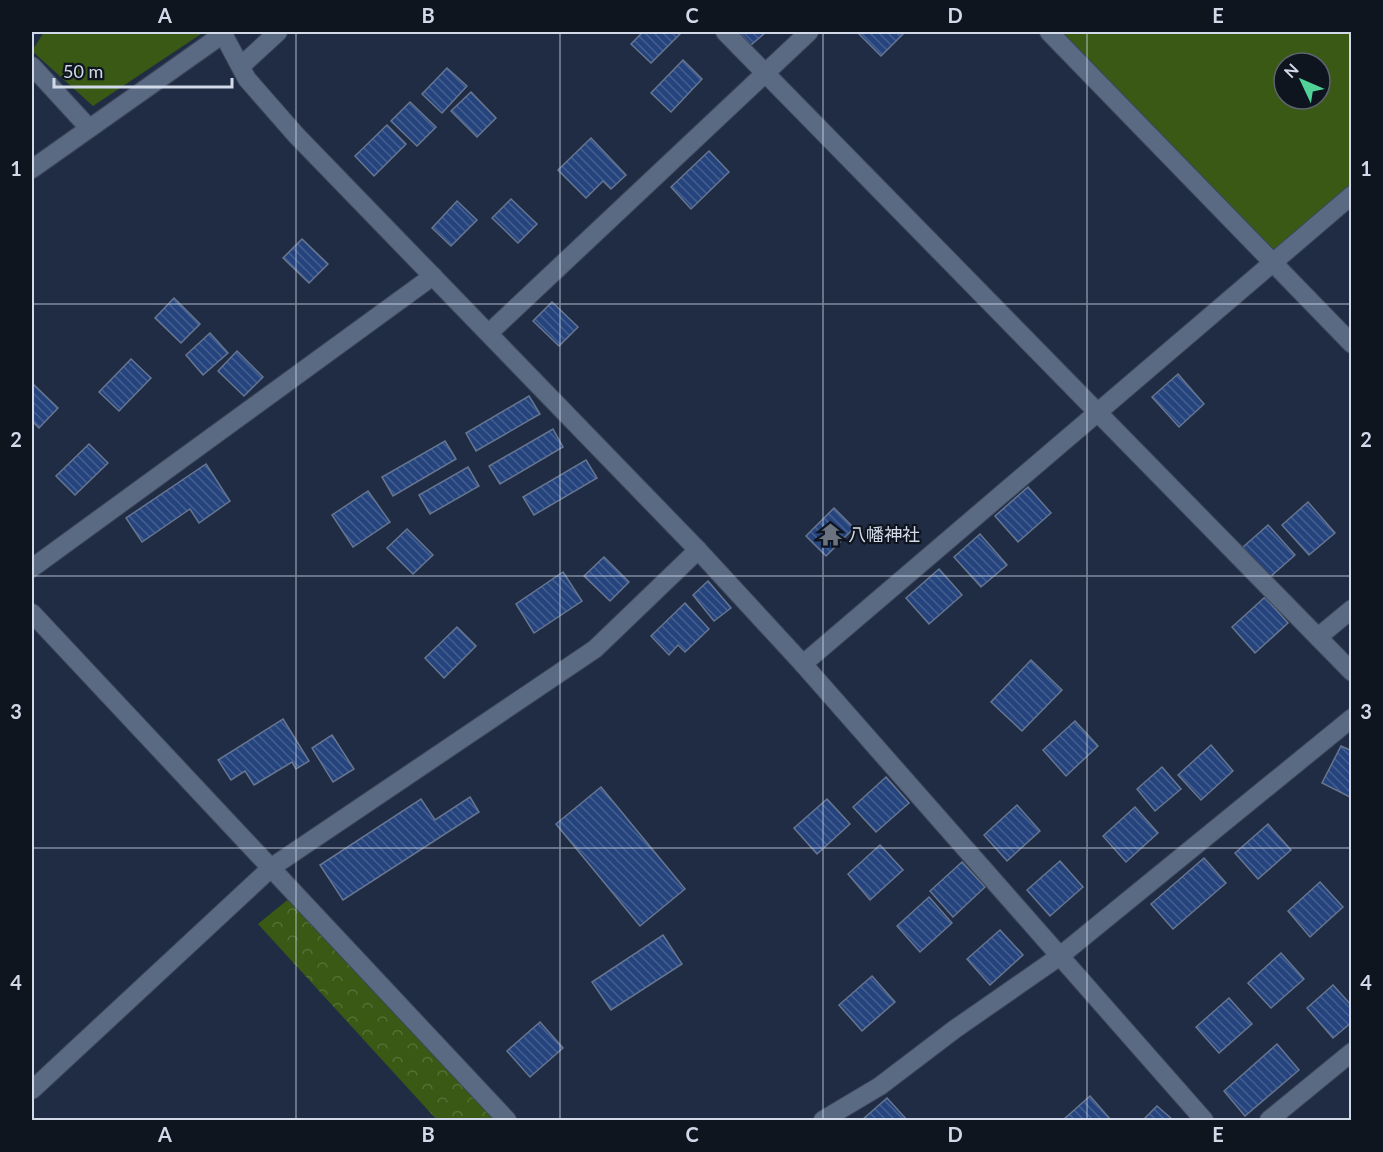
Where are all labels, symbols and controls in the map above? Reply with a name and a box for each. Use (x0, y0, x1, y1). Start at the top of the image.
text: A (157, 3, 172, 27)
text: B (421, 3, 435, 27)
text: C (685, 3, 699, 27)
text: D (947, 3, 963, 27)
text: E (1212, 3, 1224, 27)
scale bar (54, 51, 232, 89)
north arrow (1272, 51, 1332, 111)
text: N (1280, 59, 1302, 81)
text: 50 m (63, 60, 103, 82)
text: 1 (10, 156, 22, 180)
text: 1 (1360, 156, 1372, 180)
text: 2 (10, 427, 22, 451)
text: 2 (1360, 427, 1372, 451)
temple icon: 八幡神社 (817, 522, 843, 548)
place label: 八幡神社 (848, 523, 920, 545)
text: 3 (10, 699, 22, 723)
text: 3 (1360, 699, 1372, 723)
text: 4 (10, 970, 22, 994)
text: 4 (1360, 970, 1372, 994)
text: A (157, 1122, 172, 1146)
text: B (421, 1122, 435, 1146)
text: C (685, 1122, 699, 1146)
text: D (947, 1122, 963, 1146)
text: E (1212, 1122, 1224, 1146)

